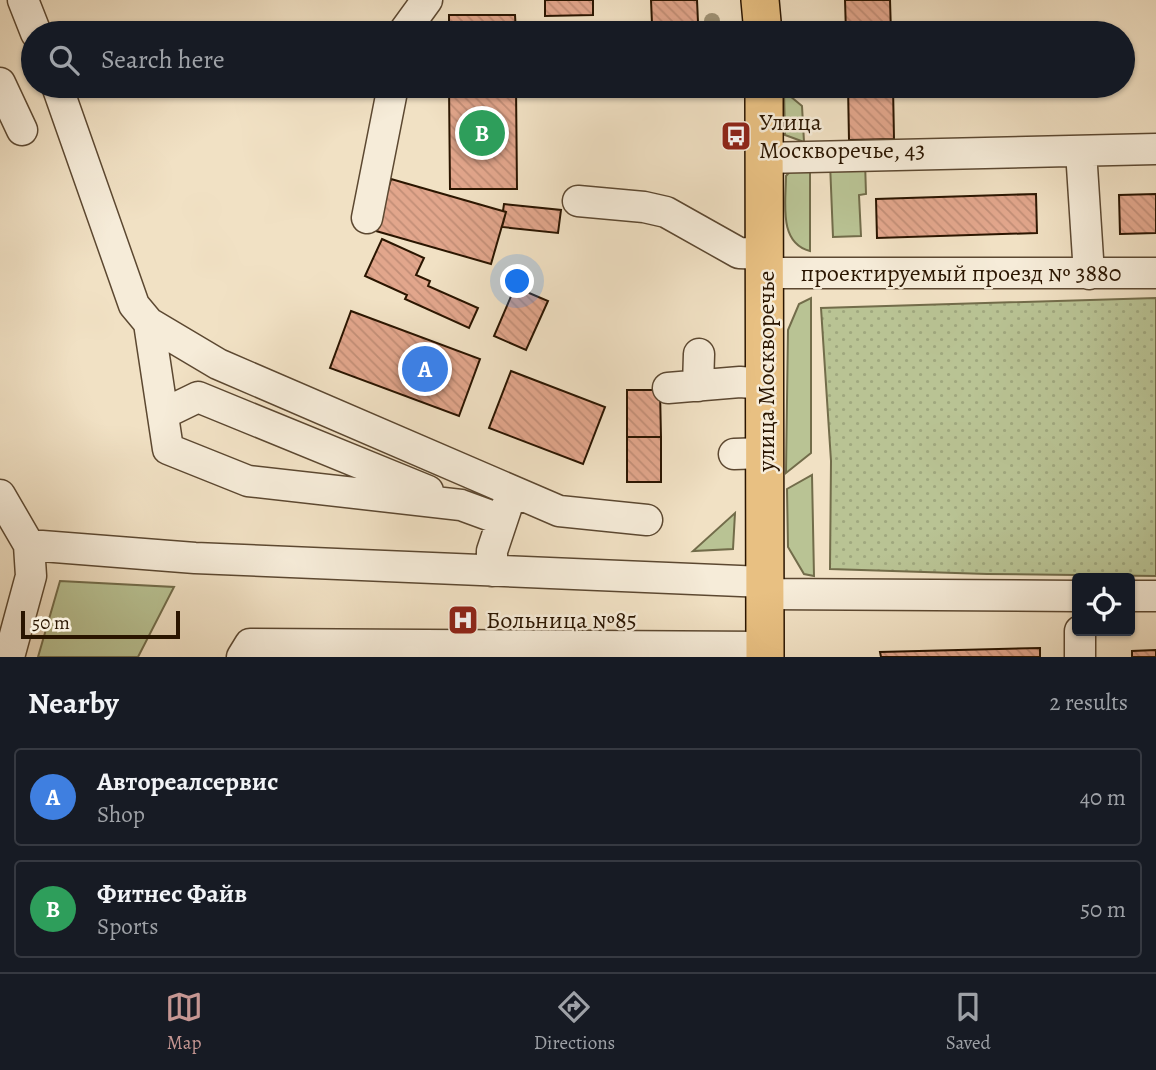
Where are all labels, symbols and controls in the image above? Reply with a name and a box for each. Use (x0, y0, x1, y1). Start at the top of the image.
search box (21, 21, 1135, 98)
icon: search (45, 41, 83, 79)
text: Search here (101, 42, 225, 77)
place label: Улица Москворечье, 43 (759, 106, 925, 166)
pin: B (459, 107, 505, 159)
bus stop icon: Улица Москворечье, 43 (719, 119, 753, 153)
street label: проектируемый проезд № 3880 (801, 257, 1121, 289)
your location (500, 264, 534, 298)
street label: улица Москворечье (750, 271, 782, 472)
pin: A (402, 343, 448, 395)
map controls (1072, 573, 1135, 636)
button: locate (1072, 573, 1135, 636)
hospital icon: Больница №85 (446, 603, 480, 637)
place label: Больница №85 (486, 604, 637, 636)
scale bar (21, 608, 180, 640)
text: 50 m (32, 610, 70, 636)
text: Nearby (28, 683, 119, 723)
text: 2 results (1050, 687, 1128, 718)
text: Автореалсервис (97, 764, 278, 799)
text: A (46, 782, 60, 813)
text: 40 m (1080, 782, 1126, 813)
text: Shop (97, 799, 145, 830)
text: Фитнес Файв (97, 876, 247, 911)
text: B (46, 894, 60, 925)
text: 50 m (1080, 894, 1126, 925)
text: Sports (97, 911, 158, 942)
tab: Map (165, 988, 203, 1056)
tab: Directions (534, 988, 615, 1056)
tab: Saved (946, 988, 991, 1056)

